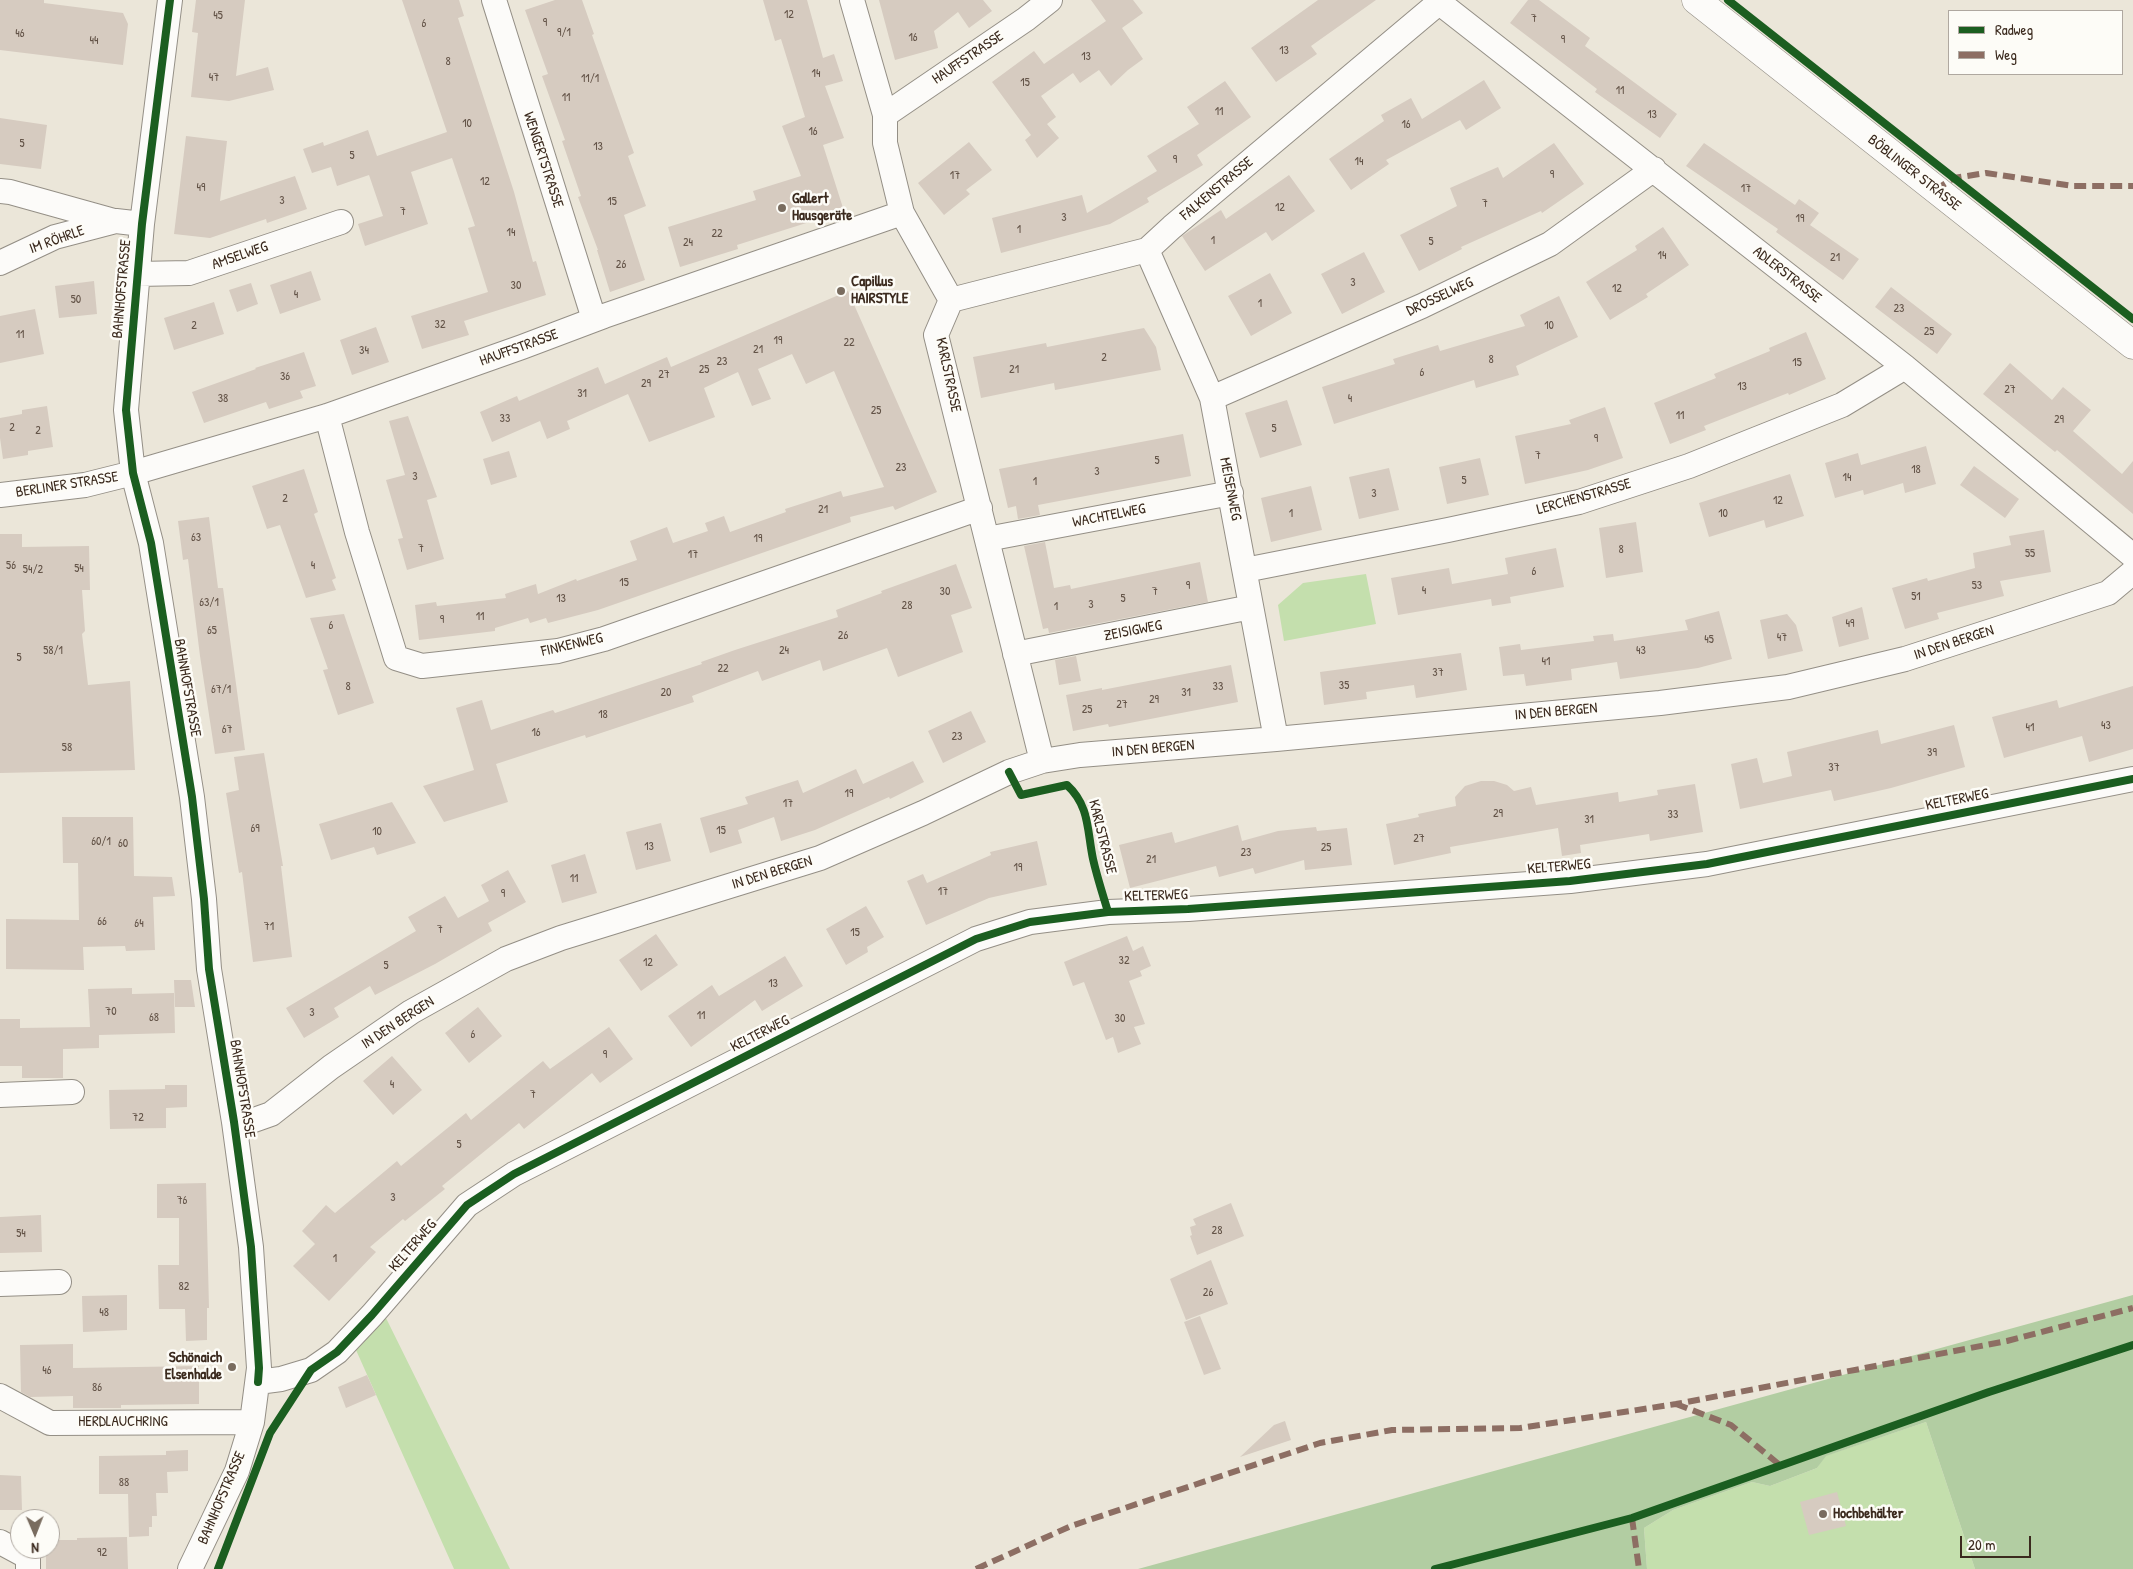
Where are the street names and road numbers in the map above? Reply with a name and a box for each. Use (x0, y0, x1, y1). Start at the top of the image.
street label: HAUFFSTRASSE (929, 28, 1007, 88)
street label: WENGERTSTRASSE (519, 110, 567, 210)
street label: BÖBLINGER STRASSE (1864, 131, 1964, 215)
street label: FALKENSTRASSE (1177, 153, 1257, 225)
street label: IM RÖHRLE (27, 222, 87, 258)
street label: AMSELWEG (209, 238, 271, 274)
street label: BAHNHOFSTRASSE (109, 239, 135, 339)
street label: ADLERSTRASSE (1749, 243, 1825, 307)
street label: DROSSELWEG (1404, 274, 1476, 320)
street label: HAUFFSTRASSE (477, 325, 561, 371)
street label: KARLSTRASSE (931, 336, 965, 414)
street label: MEISENWEG (1215, 456, 1245, 522)
street label: BERLINER STRASSE (15, 468, 119, 502)
street label: LERCHENSTRASSE (1535, 475, 1633, 519)
street label: WACHTELWEG (1071, 500, 1147, 532)
street label: ZEISIGWEG (1103, 617, 1163, 645)
street label: IN DEN BERGEN (1912, 622, 1996, 664)
street label: FINKENWEG (539, 629, 605, 661)
street label: BAHNHOFSTRASSE (170, 638, 204, 738)
street label: IN DEN BERGEN (1514, 699, 1598, 725)
street label: IN DEN BERGEN (1111, 736, 1195, 762)
street label: KELTERWEG (1924, 785, 1990, 815)
street label: KARLSTRASSE (1084, 798, 1120, 876)
street label: IN DEN BERGEN (730, 852, 814, 894)
street label: KELTERWEG (1527, 855, 1591, 879)
street label: KELTERWEG (1124, 886, 1188, 906)
street label: IN DEN BERGEN (358, 993, 438, 1053)
street label: KELTERWEG (728, 1012, 792, 1056)
street label: BAHNHOFSTRASSE (225, 1039, 259, 1139)
street label: KELTERWEG (385, 1216, 441, 1276)
street label: HERDLAUCHRING (78, 1413, 168, 1431)
street label: BAHNHOFSTRASSE (194, 1449, 250, 1547)

